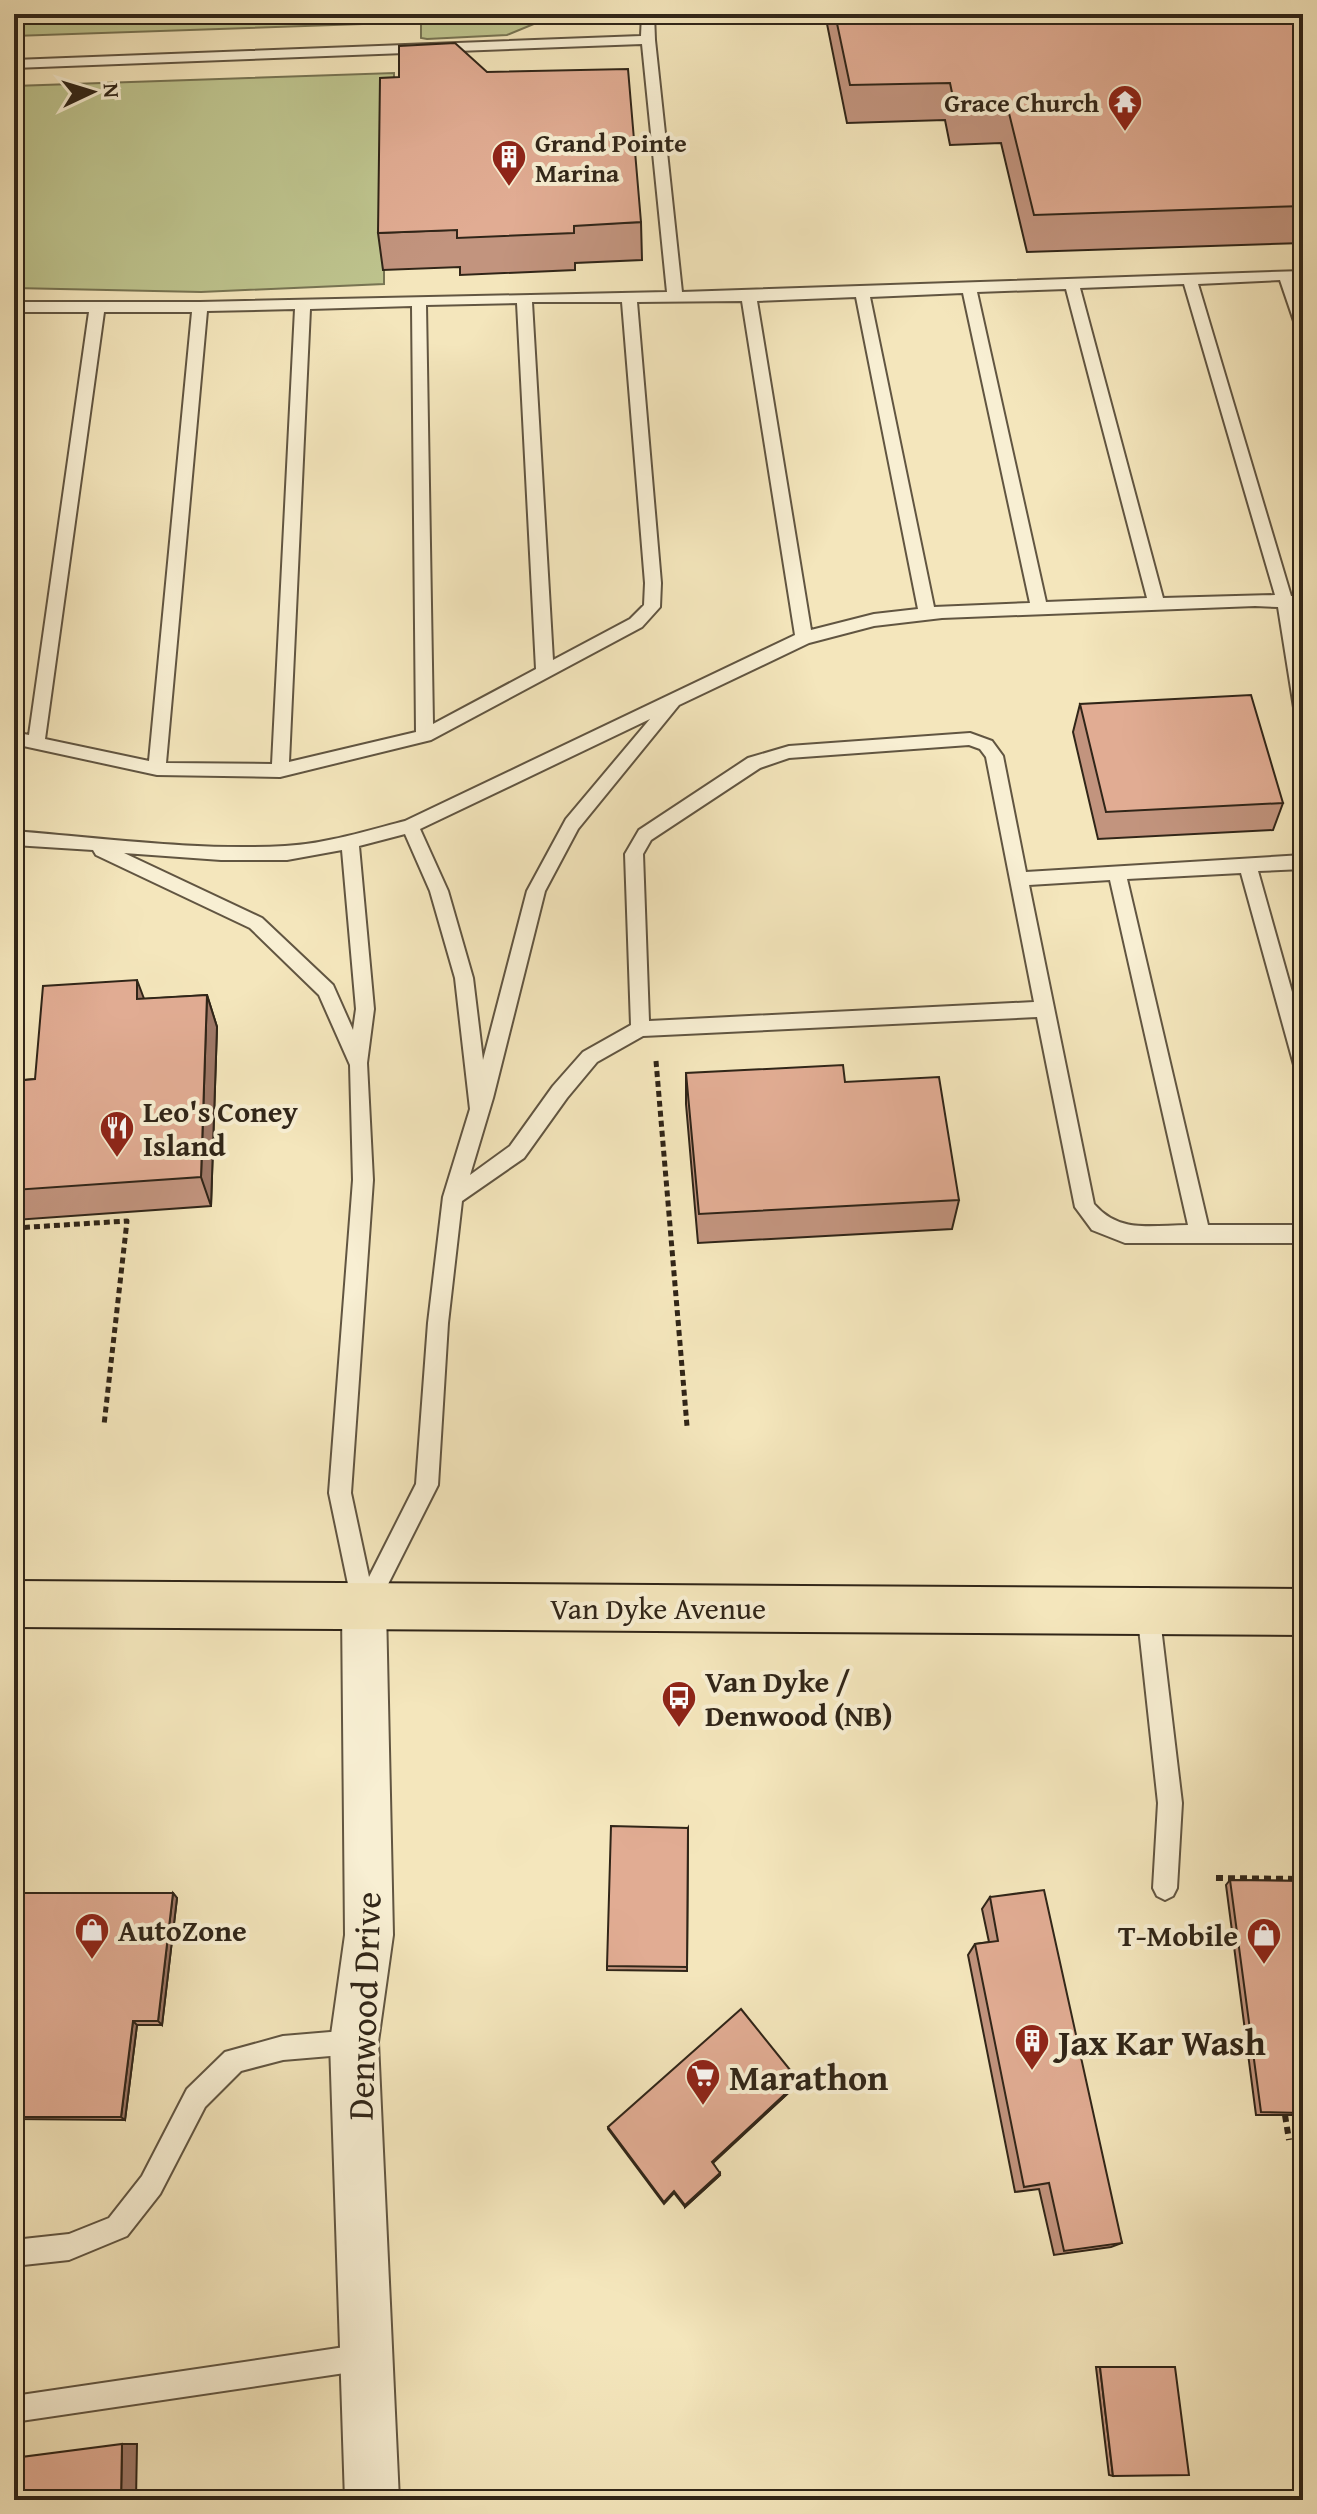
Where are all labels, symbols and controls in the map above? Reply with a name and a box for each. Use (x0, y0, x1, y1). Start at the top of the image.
north arrow (52, 52, 132, 132)
text: N (95, 82, 128, 99)
place label: Grace Church (944, 83, 1100, 122)
temple icon: Grace Church (1106, 83, 1144, 133)
place label: Grand Pointe Marina (535, 123, 687, 192)
building icon: Grand Pointe Marina (490, 138, 528, 188)
place label: Leo's Coney Island (143, 1089, 299, 1167)
restaurant icon: Leo's Coney Island (98, 1109, 136, 1159)
street label: Van Dyke Avenue (550, 1586, 766, 1630)
place label: Van Dyke / Denwood (NB) (705, 1659, 893, 1737)
bus stop icon: Van Dyke / Denwood (NB) (660, 1679, 698, 1729)
street label: Denwood Drive (333, 1891, 393, 2121)
place label: AutoZone (118, 1908, 247, 1952)
shop icon: AutoZone (73, 1911, 111, 1961)
place label: T-Mobile (1118, 1913, 1238, 1957)
shop icon: T-Mobile (1245, 1916, 1283, 1966)
place label: Jax Kar Wash (1052, 2015, 1266, 2068)
building icon: Jax Kar Wash (1013, 2022, 1051, 2072)
place label: Marathon (729, 2050, 888, 2103)
supermarket icon: Marathon (684, 2057, 722, 2107)

